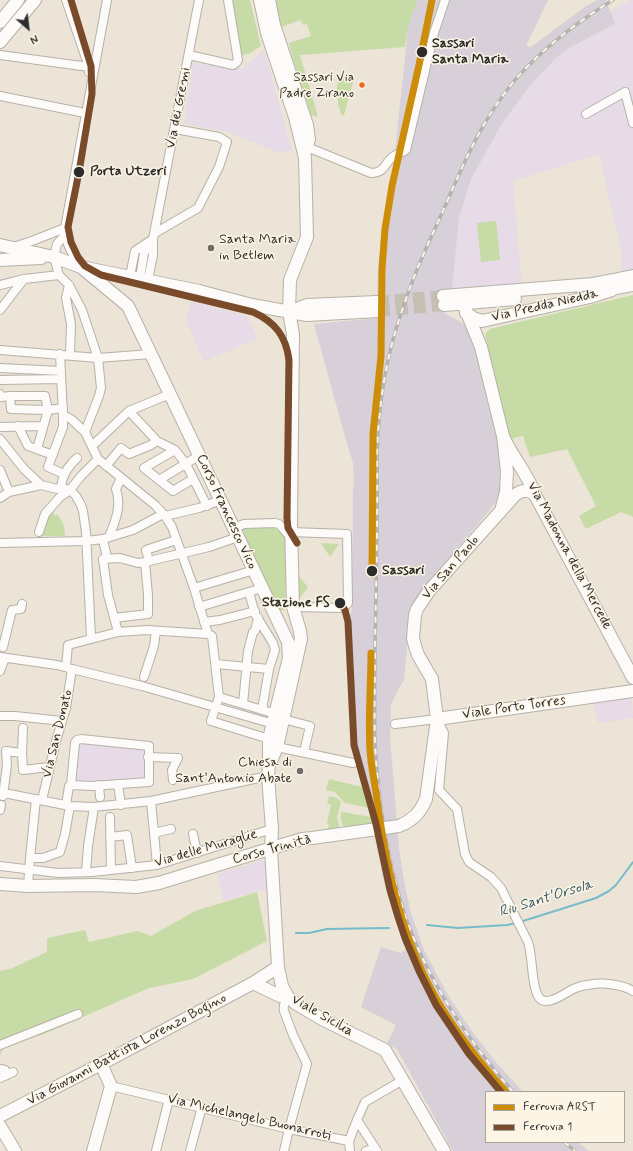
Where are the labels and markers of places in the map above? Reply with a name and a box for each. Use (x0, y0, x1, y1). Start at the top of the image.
place label: Sassari Santa Maria (432, 36, 509, 68)
marker: Sassari Santa Maria (415, 45, 429, 59)
place label: Sassari Via Padre Zirano (279, 70, 354, 101)
marker: Sassari Via Padre Zirano (357, 80, 367, 90)
place label: Porta Utzeri (90, 164, 166, 180)
marker: Porta Utzeri (72, 165, 86, 179)
place label: Santa Maria in Betlem (219, 232, 296, 264)
marker: Santa Maria in Betlem (206, 243, 216, 253)
place label: Sassari (382, 563, 424, 579)
marker: Sassari (365, 564, 379, 578)
place label: Stazione FS (262, 595, 330, 611)
marker: Stazione FS (333, 596, 347, 610)
place label: Chiesa di Sant'Antonio Abate (175, 755, 292, 788)
marker: Chiesa di Sant'Antonio Abate (295, 766, 305, 776)

